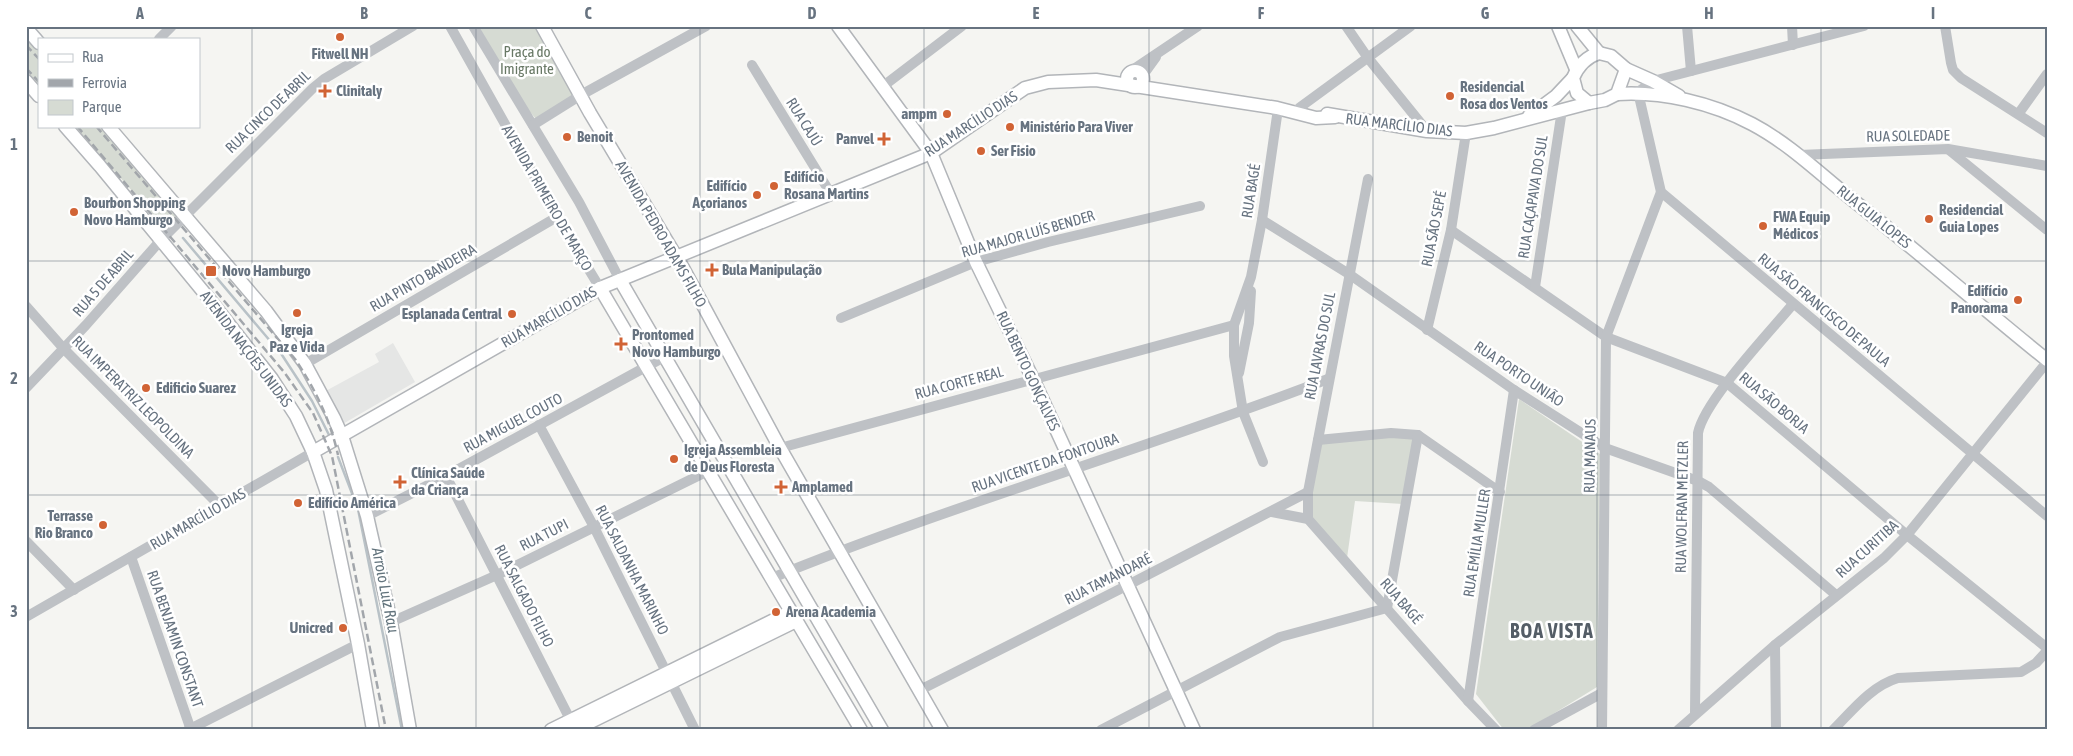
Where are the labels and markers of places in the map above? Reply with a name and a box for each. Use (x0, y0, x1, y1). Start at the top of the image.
marker: Fitwell NH (334, 31, 346, 43)
place label: Fitwell NH (311, 45, 369, 62)
place label: Residencial Rosa dos Ventos (1460, 78, 1549, 112)
place label: Clinitaly (336, 82, 383, 99)
marker: Clinitaly (318, 84, 332, 98)
marker: Residencial Rosa dos Ventos (1444, 90, 1456, 102)
place label: ampm (901, 105, 937, 122)
marker: ampm (941, 108, 953, 120)
place label: Ministério Para Viver (1020, 118, 1133, 135)
marker: Ministério Para Viver (1004, 121, 1016, 133)
place label: Benoit (577, 128, 614, 145)
place label: Panvel (836, 130, 875, 147)
marker: Benoit (561, 131, 573, 143)
marker: Panvel (878, 133, 890, 145)
place label: Ser Fisio (991, 142, 1036, 159)
marker: Ser Fisio (975, 145, 987, 157)
place label: Edifício Rosana Martins (784, 168, 869, 202)
place label: Edifício Açorianos (692, 177, 748, 211)
marker: Edifício Rosana Martins (768, 180, 780, 192)
marker: Edifício Açorianos (751, 189, 763, 201)
place label: Bourbon Shopping Novo Hamburgo (84, 194, 186, 228)
place label: Residencial Guia Lopes (1939, 201, 2004, 235)
marker: Bourbon Shopping Novo Hamburgo (68, 206, 80, 218)
place label: FWA Equip Médicos (1773, 208, 1830, 242)
marker: Residencial Guia Lopes (1923, 213, 1935, 225)
marker: FWA Equip Médicos (1757, 220, 1769, 232)
place label: Bula Manipulação (722, 261, 822, 278)
place label: Novo Hamburgo (222, 262, 311, 279)
marker: Novo Hamburgo (204, 264, 218, 278)
marker: Bula Manipulação (706, 264, 718, 276)
place label: Edifício Panorama (1951, 282, 2008, 316)
marker: Edifício Panorama (2012, 294, 2024, 306)
place label: Esplanada Central (402, 305, 503, 322)
marker: Igreja Paz e Vida (291, 307, 303, 319)
marker: Esplanada Central (506, 308, 518, 320)
place label: Igreja Paz e Vida (269, 321, 325, 355)
place label: Prontomed Novo Hamburgo (632, 326, 721, 360)
marker: Prontomed Novo Hamburgo (614, 337, 628, 351)
place label: Edificio Suarez (156, 379, 236, 396)
marker: Edificio Suarez (140, 382, 152, 394)
place label: Igreja Assembleia de Deus Floresta (684, 441, 782, 475)
marker: Igreja Assembleia de Deus Floresta (668, 453, 680, 465)
place label: Clínica Saúde da Criança (411, 464, 485, 498)
marker: Clínica Saúde da Criança (393, 475, 407, 489)
place label: Amplamed (791, 478, 853, 495)
marker: Amplamed (774, 480, 788, 494)
place label: Edifício América (308, 494, 396, 511)
marker: Edifício América (292, 497, 304, 509)
place label: Terrasse Rio Branco (35, 507, 93, 541)
marker: Terrasse Rio Branco (97, 519, 109, 531)
place label: Arena Academia (785, 603, 876, 620)
marker: Arena Academia (770, 606, 782, 618)
place label: Unicred (290, 619, 333, 636)
marker: Unicred (337, 622, 349, 634)

